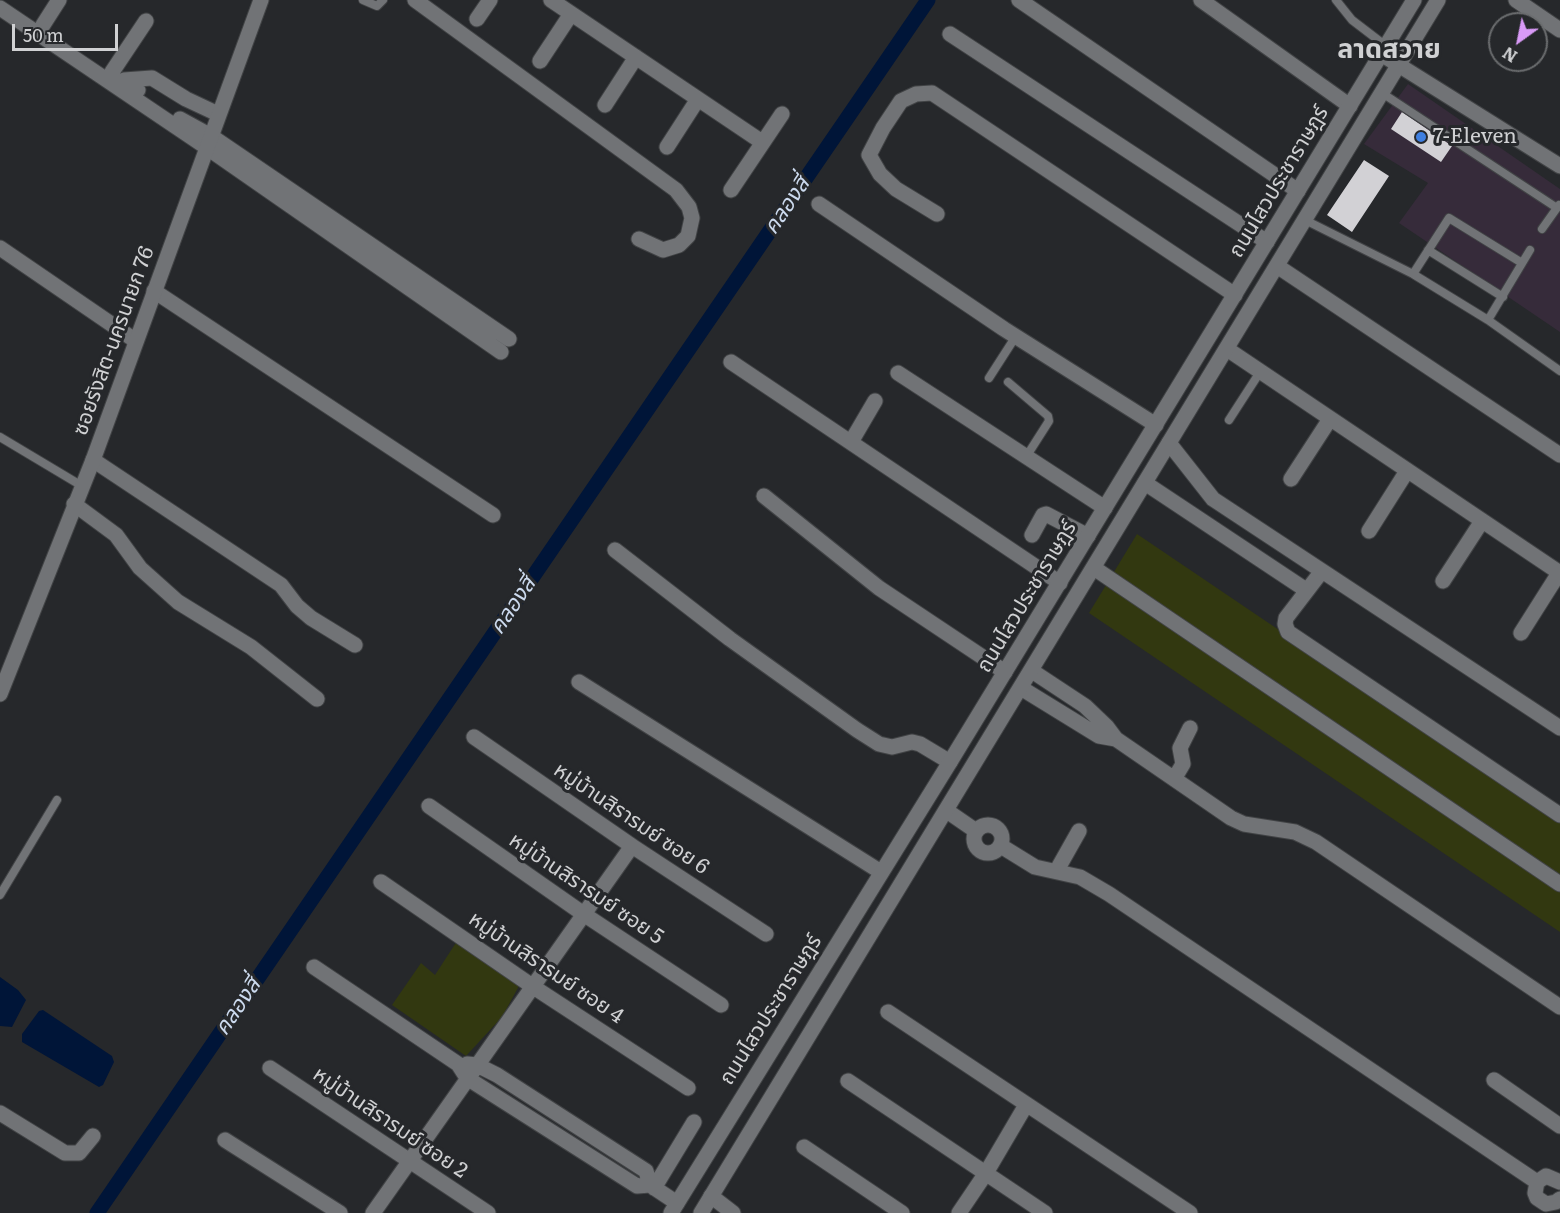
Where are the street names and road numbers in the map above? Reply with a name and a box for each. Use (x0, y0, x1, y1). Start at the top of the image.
street label: ถนนไสวประชาราษฎร์ (1224, 102, 1334, 262)
street label: ซอยรังสิต-นครนายก 76 (68, 243, 160, 439)
street label: ถนนไสวประชาราษฎร์ (972, 517, 1082, 677)
street label: หมู่บ้านสิรารมย์ ซอย 6 (549, 758, 713, 880)
street label: หมู่บ้านสิรารมย์ ซอย 5 (504, 828, 668, 950)
street label: หมู่บ้านสิรารมย์ ซอย 4 (464, 907, 628, 1029)
street label: ถนนไสวประชาราษฎร์ (715, 930, 827, 1090)
street label: หมู่บ้านสิรารมย์ ซอย 2 (308, 1062, 472, 1184)

